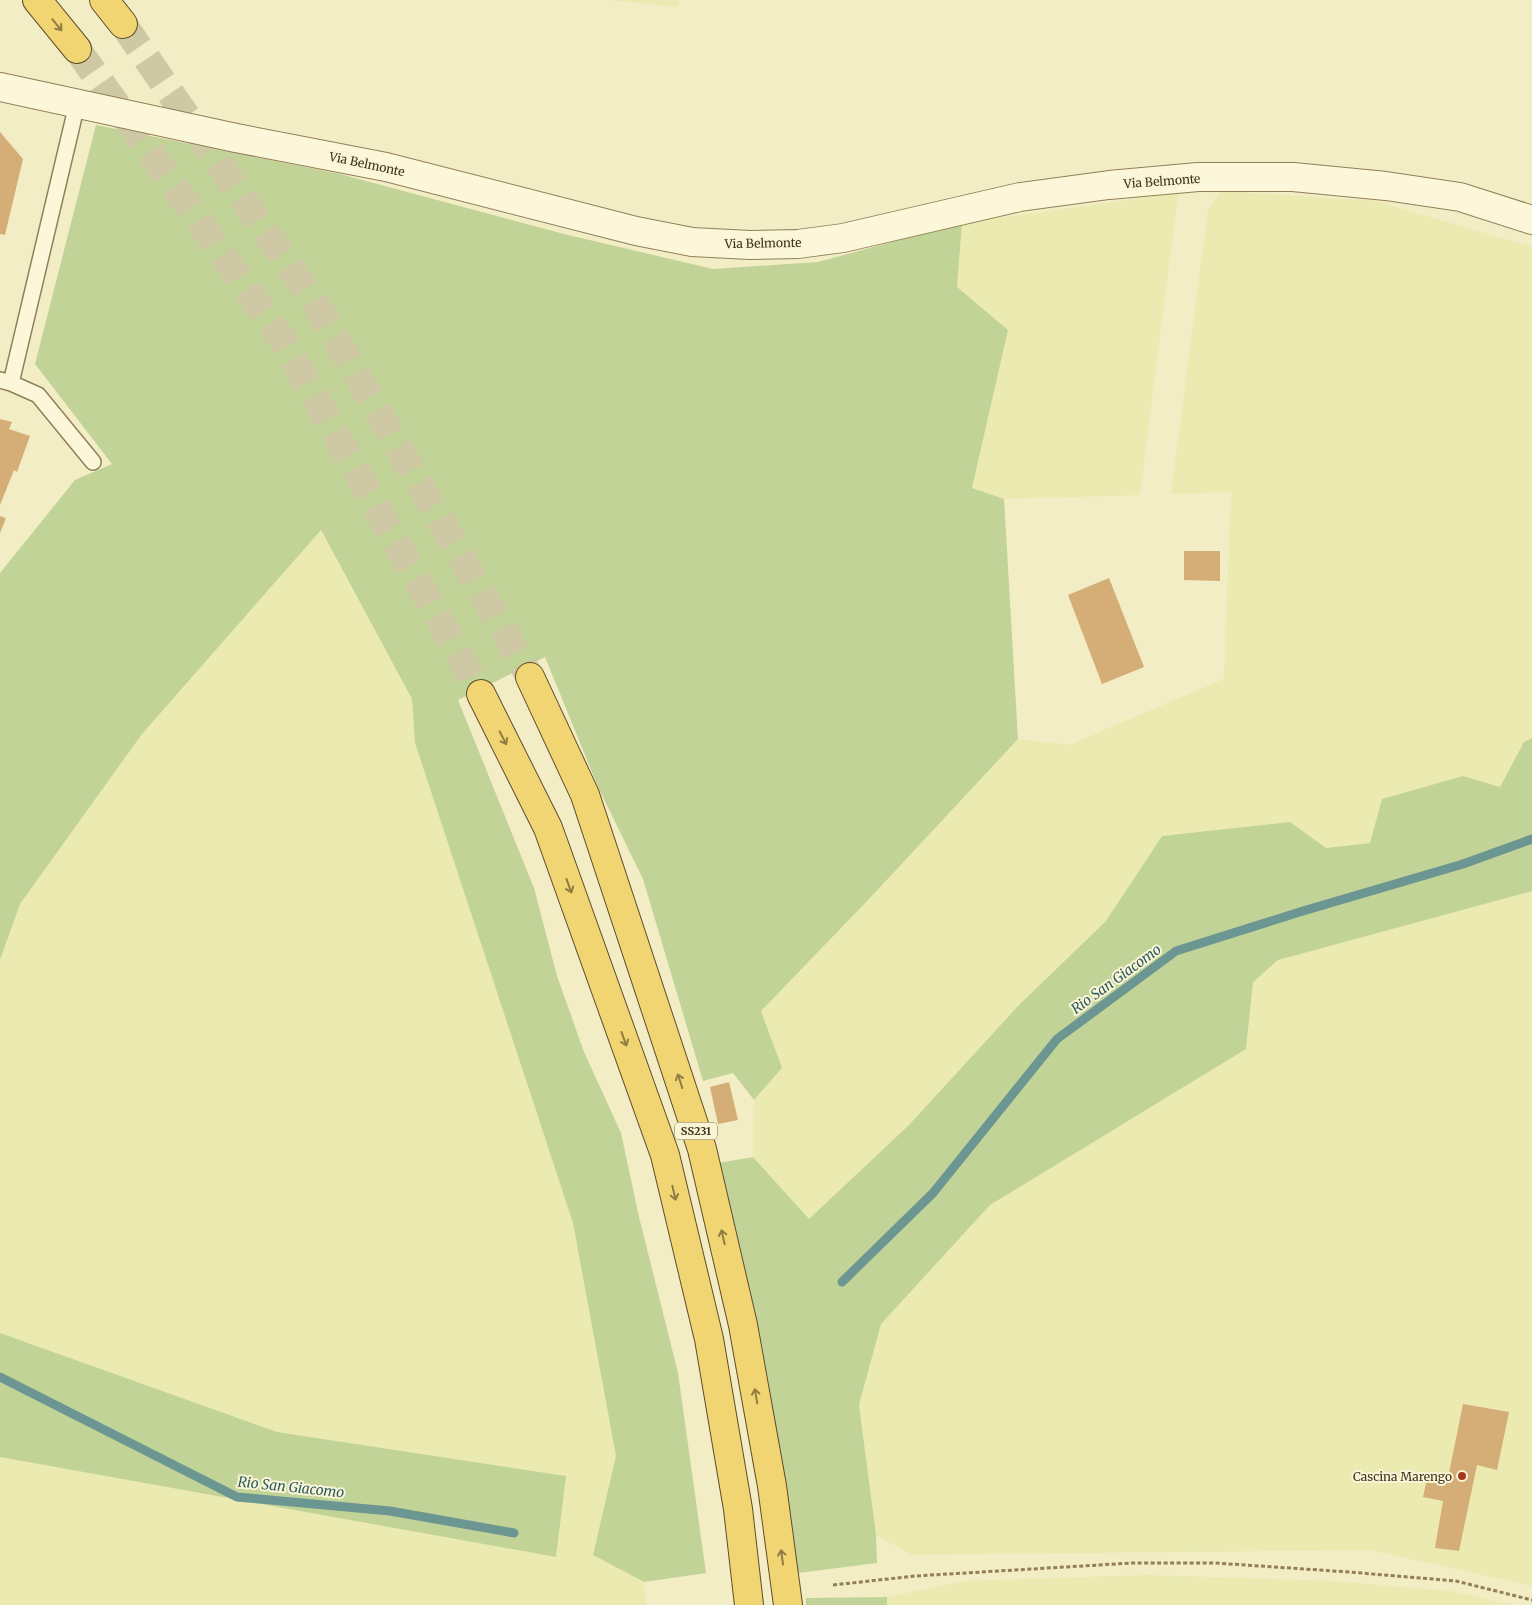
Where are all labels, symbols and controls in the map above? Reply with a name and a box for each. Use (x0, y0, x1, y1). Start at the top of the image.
one-way arrow (52, 18, 63, 31)
street label: Via Belmonte (327, 148, 406, 179)
street label: Via Belmonte (1122, 171, 1201, 191)
street label: Via Belmonte (723, 235, 802, 251)
one-way arrow (499, 730, 508, 745)
one-way arrow (565, 878, 574, 893)
water label: Rio San Giacomo (1067, 940, 1165, 1018)
one-way arrow (620, 1031, 629, 1046)
one-way arrow (674, 1073, 684, 1089)
road number: SS231 (675, 1122, 717, 1140)
one-way arrow (670, 1185, 679, 1201)
one-way arrow (718, 1230, 727, 1246)
one-way arrow (751, 1389, 760, 1405)
place label: Cascina Marengo (1353, 1469, 1452, 1484)
marker: Cascina Marengo (1456, 1470, 1468, 1482)
water label: Rio San Giacomo (237, 1472, 345, 1502)
one-way arrow (776, 1549, 786, 1565)

